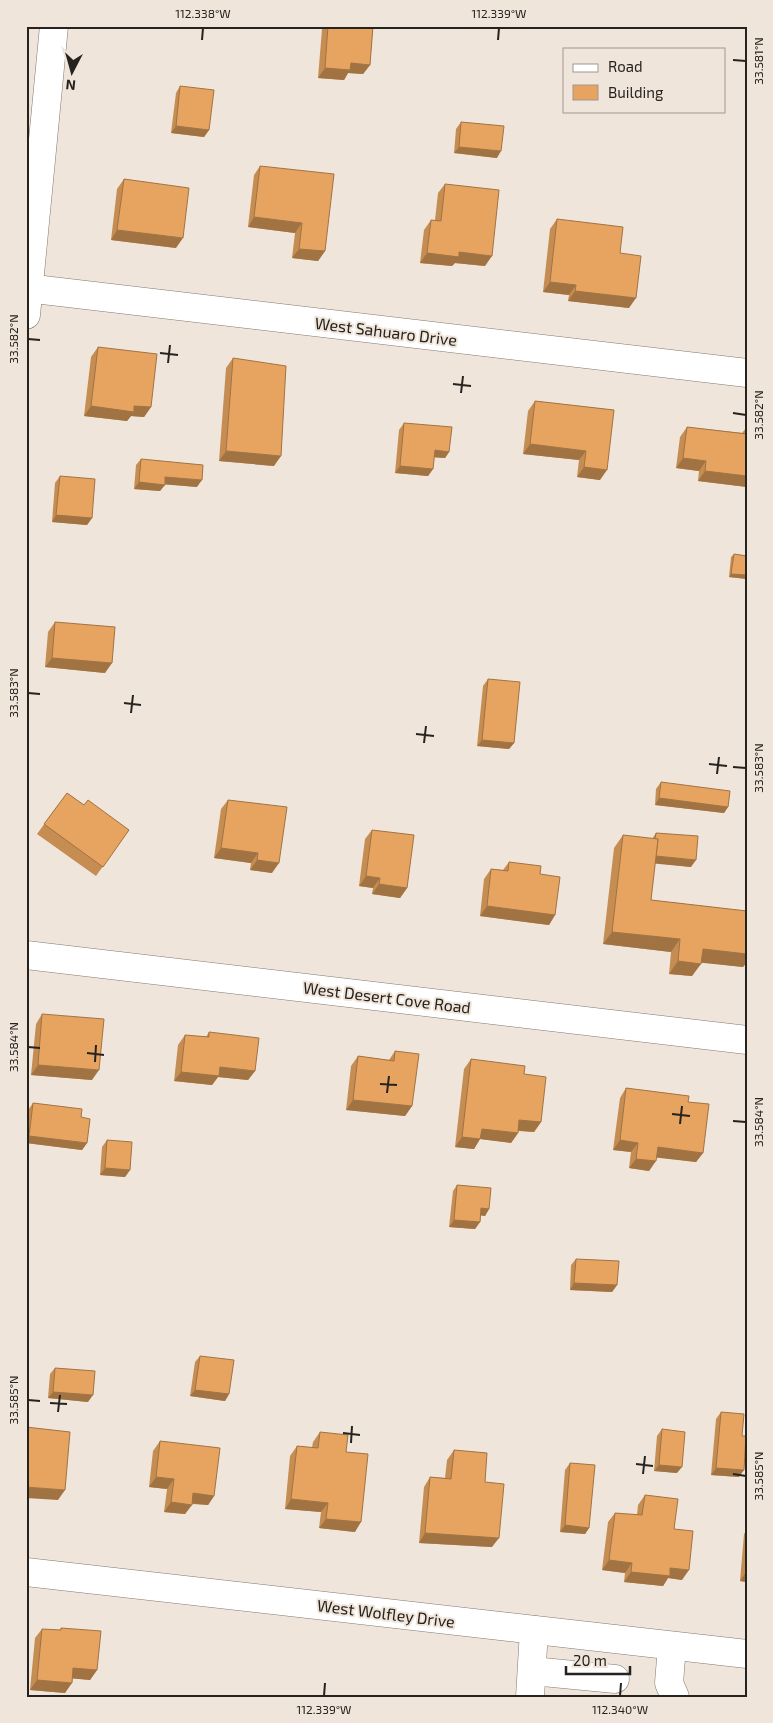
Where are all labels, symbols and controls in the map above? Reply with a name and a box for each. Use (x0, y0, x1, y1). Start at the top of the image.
text: 112.338°W (175, 6, 231, 20)
text: 112.339°W (472, 6, 526, 20)
text: 33.581°N (751, 37, 765, 85)
north arrow (48, 48, 98, 98)
legend (563, 48, 726, 112)
text: Road (608, 57, 643, 75)
text: N (65, 76, 77, 94)
text: Building (608, 83, 664, 101)
street label: West Sahuaro Drive (314, 313, 458, 349)
text: 33.582°N (6, 314, 20, 364)
text: 33.582°N (751, 390, 765, 440)
text: 33.583°N (6, 668, 20, 718)
text: 33.583°N (751, 743, 765, 793)
street label: West Desert Cove Road (302, 977, 472, 1017)
text: 33.584°N (6, 1022, 20, 1072)
text: 33.584°N (751, 1097, 765, 1147)
text: 33.585°N (6, 1375, 20, 1425)
text: 33.585°N (751, 1451, 765, 1501)
street label: West Wolfley Drive (316, 1595, 456, 1631)
scale bar (566, 1643, 629, 1675)
text: 20 m (573, 1651, 607, 1669)
text: 112.339°W (297, 1702, 351, 1716)
text: 112.340°W (592, 1702, 648, 1716)

